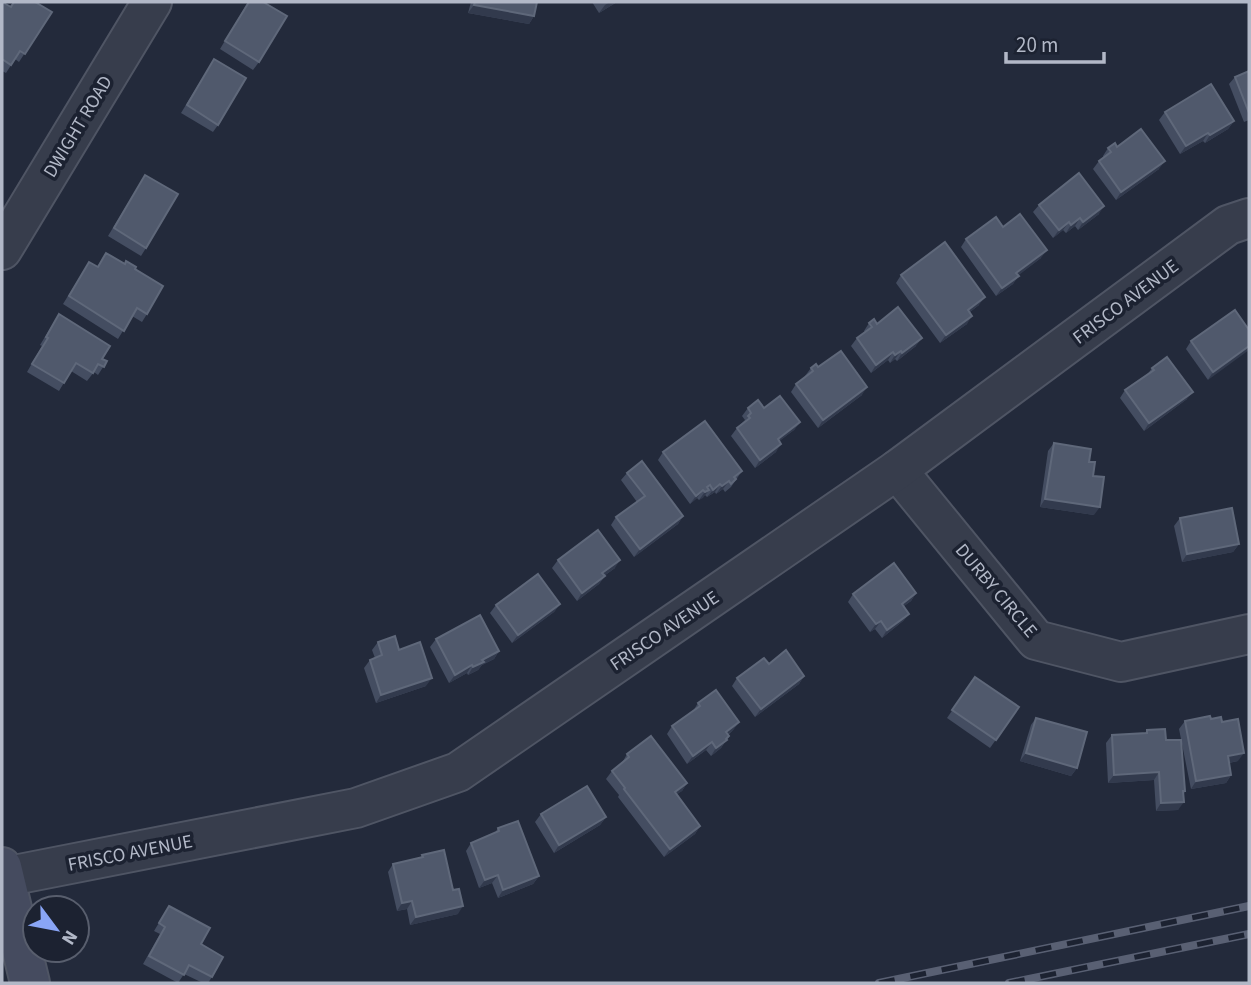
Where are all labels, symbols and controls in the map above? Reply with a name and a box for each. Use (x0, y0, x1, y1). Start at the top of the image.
scale bar (1006, 21, 1104, 65)
text: 20 m (1016, 30, 1058, 60)
street label: DWIGHT ROAD (37, 71, 119, 183)
street label: FRISCO AVENUE (1067, 253, 1185, 351)
street label: DURBY CIRCLE (948, 538, 1043, 644)
street label: FRISCO AVENUE (605, 585, 725, 678)
street label: FRISCO AVENUE (66, 828, 195, 879)
north arrow (21, 894, 91, 964)
text: N (54, 925, 84, 950)

